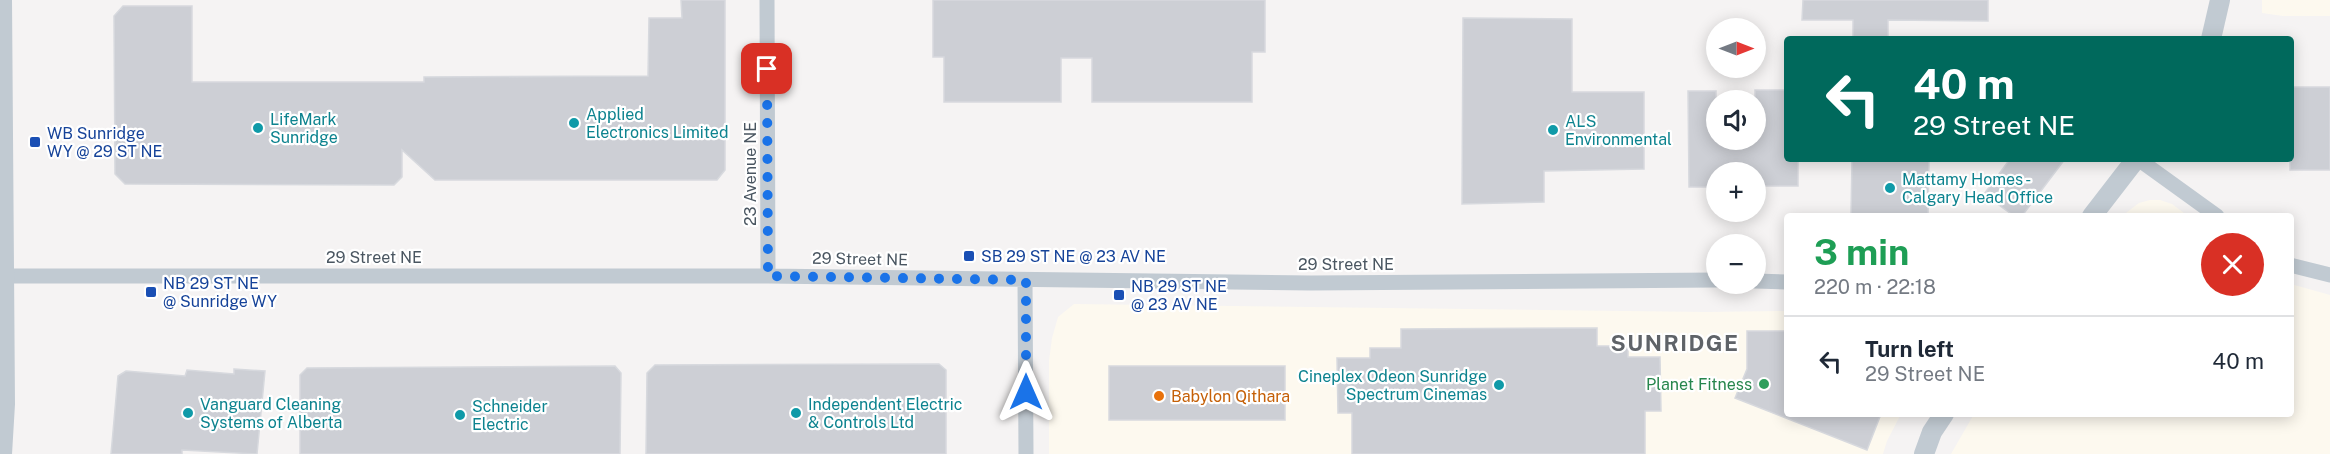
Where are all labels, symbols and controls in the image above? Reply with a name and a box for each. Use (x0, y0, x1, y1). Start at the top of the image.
north arrow (1706, 18, 1766, 78)
map controls (1706, 18, 1766, 294)
pin (741, 43, 792, 94)
icon: arrive (750, 52, 783, 85)
text: 40 m (1913, 59, 2015, 108)
icon: left (1814, 60, 1892, 138)
button: sound (1706, 90, 1766, 150)
place label: Applied Electronics Limited (586, 105, 728, 142)
text: 29 Street NE (1913, 109, 2075, 141)
place label: LifeMark Sunridge (270, 110, 338, 147)
place label: ALS Environmental (1565, 112, 1672, 149)
marker: Applied Electronics Limited (567, 116, 581, 130)
marker: LifeMark Sunridge (251, 121, 265, 135)
street label: 23 Avenue NE (741, 122, 760, 226)
marker: ALS Environmental (1546, 123, 1560, 137)
place label: WB Sunridge WY @ 29 ST NE (47, 124, 163, 161)
marker: WB Sunridge WY @ 29 ST NE (28, 135, 42, 149)
button: + (1706, 162, 1766, 222)
place label: Mattamy Homes - Calgary Head Office (1902, 170, 2053, 207)
marker: Mattamy Homes - Calgary Head Office (1883, 181, 1897, 195)
text: 3 min (1814, 231, 1909, 273)
button: close (2201, 233, 2264, 296)
button: − (1706, 234, 1766, 294)
place label: SB 29 ST NE @ 23 AV NE (981, 247, 1166, 266)
street label: 29 Street NE (326, 248, 422, 267)
street label: 29 Street NE (812, 249, 908, 269)
marker: SB 29 ST NE @ 23 AV NE (962, 249, 976, 263)
street label: 29 Street NE (1298, 255, 1394, 274)
place label: NB 29 ST NE @ Sunridge WY (163, 274, 277, 311)
text: 220 m · 22:18 (1814, 275, 1936, 299)
place label: NB 29 ST NE @ 23 AV NE (1131, 277, 1227, 314)
marker: NB 29 ST NE @ Sunridge WY (144, 285, 158, 299)
marker: NB 29 ST NE @ 23 AV NE (1112, 288, 1126, 302)
district label: SUNRIDGE (1611, 330, 1739, 356)
text: Turn left (1865, 336, 1954, 362)
icon: left (1814, 345, 1847, 378)
text: 40 m (2212, 348, 2264, 374)
position arrow (994, 360, 1058, 424)
text: 29 Street NE (1865, 362, 1985, 386)
place label: Cineplex Odeon Sunridge Spectrum Cinemas (1298, 367, 1487, 404)
place label: Planet Fitness (1646, 375, 1752, 394)
marker: Planet Fitness (1757, 377, 1771, 391)
marker: Cineplex Odeon Sunridge Spectrum Cinemas (1492, 378, 1506, 392)
place label: Babylon Qithara (1171, 387, 1290, 406)
marker: Babylon Qithara (1152, 389, 1166, 403)
place label: Vanguard Cleaning Systems of Alberta (200, 395, 342, 432)
place label: Independent Electric & Controls Ltd (808, 395, 963, 432)
place label: Schneider Electric (472, 397, 548, 434)
marker: Vanguard Cleaning Systems of Alberta (181, 406, 195, 420)
marker: Independent Electric & Controls Ltd (789, 406, 803, 420)
marker: Schneider Electric (453, 408, 467, 422)

